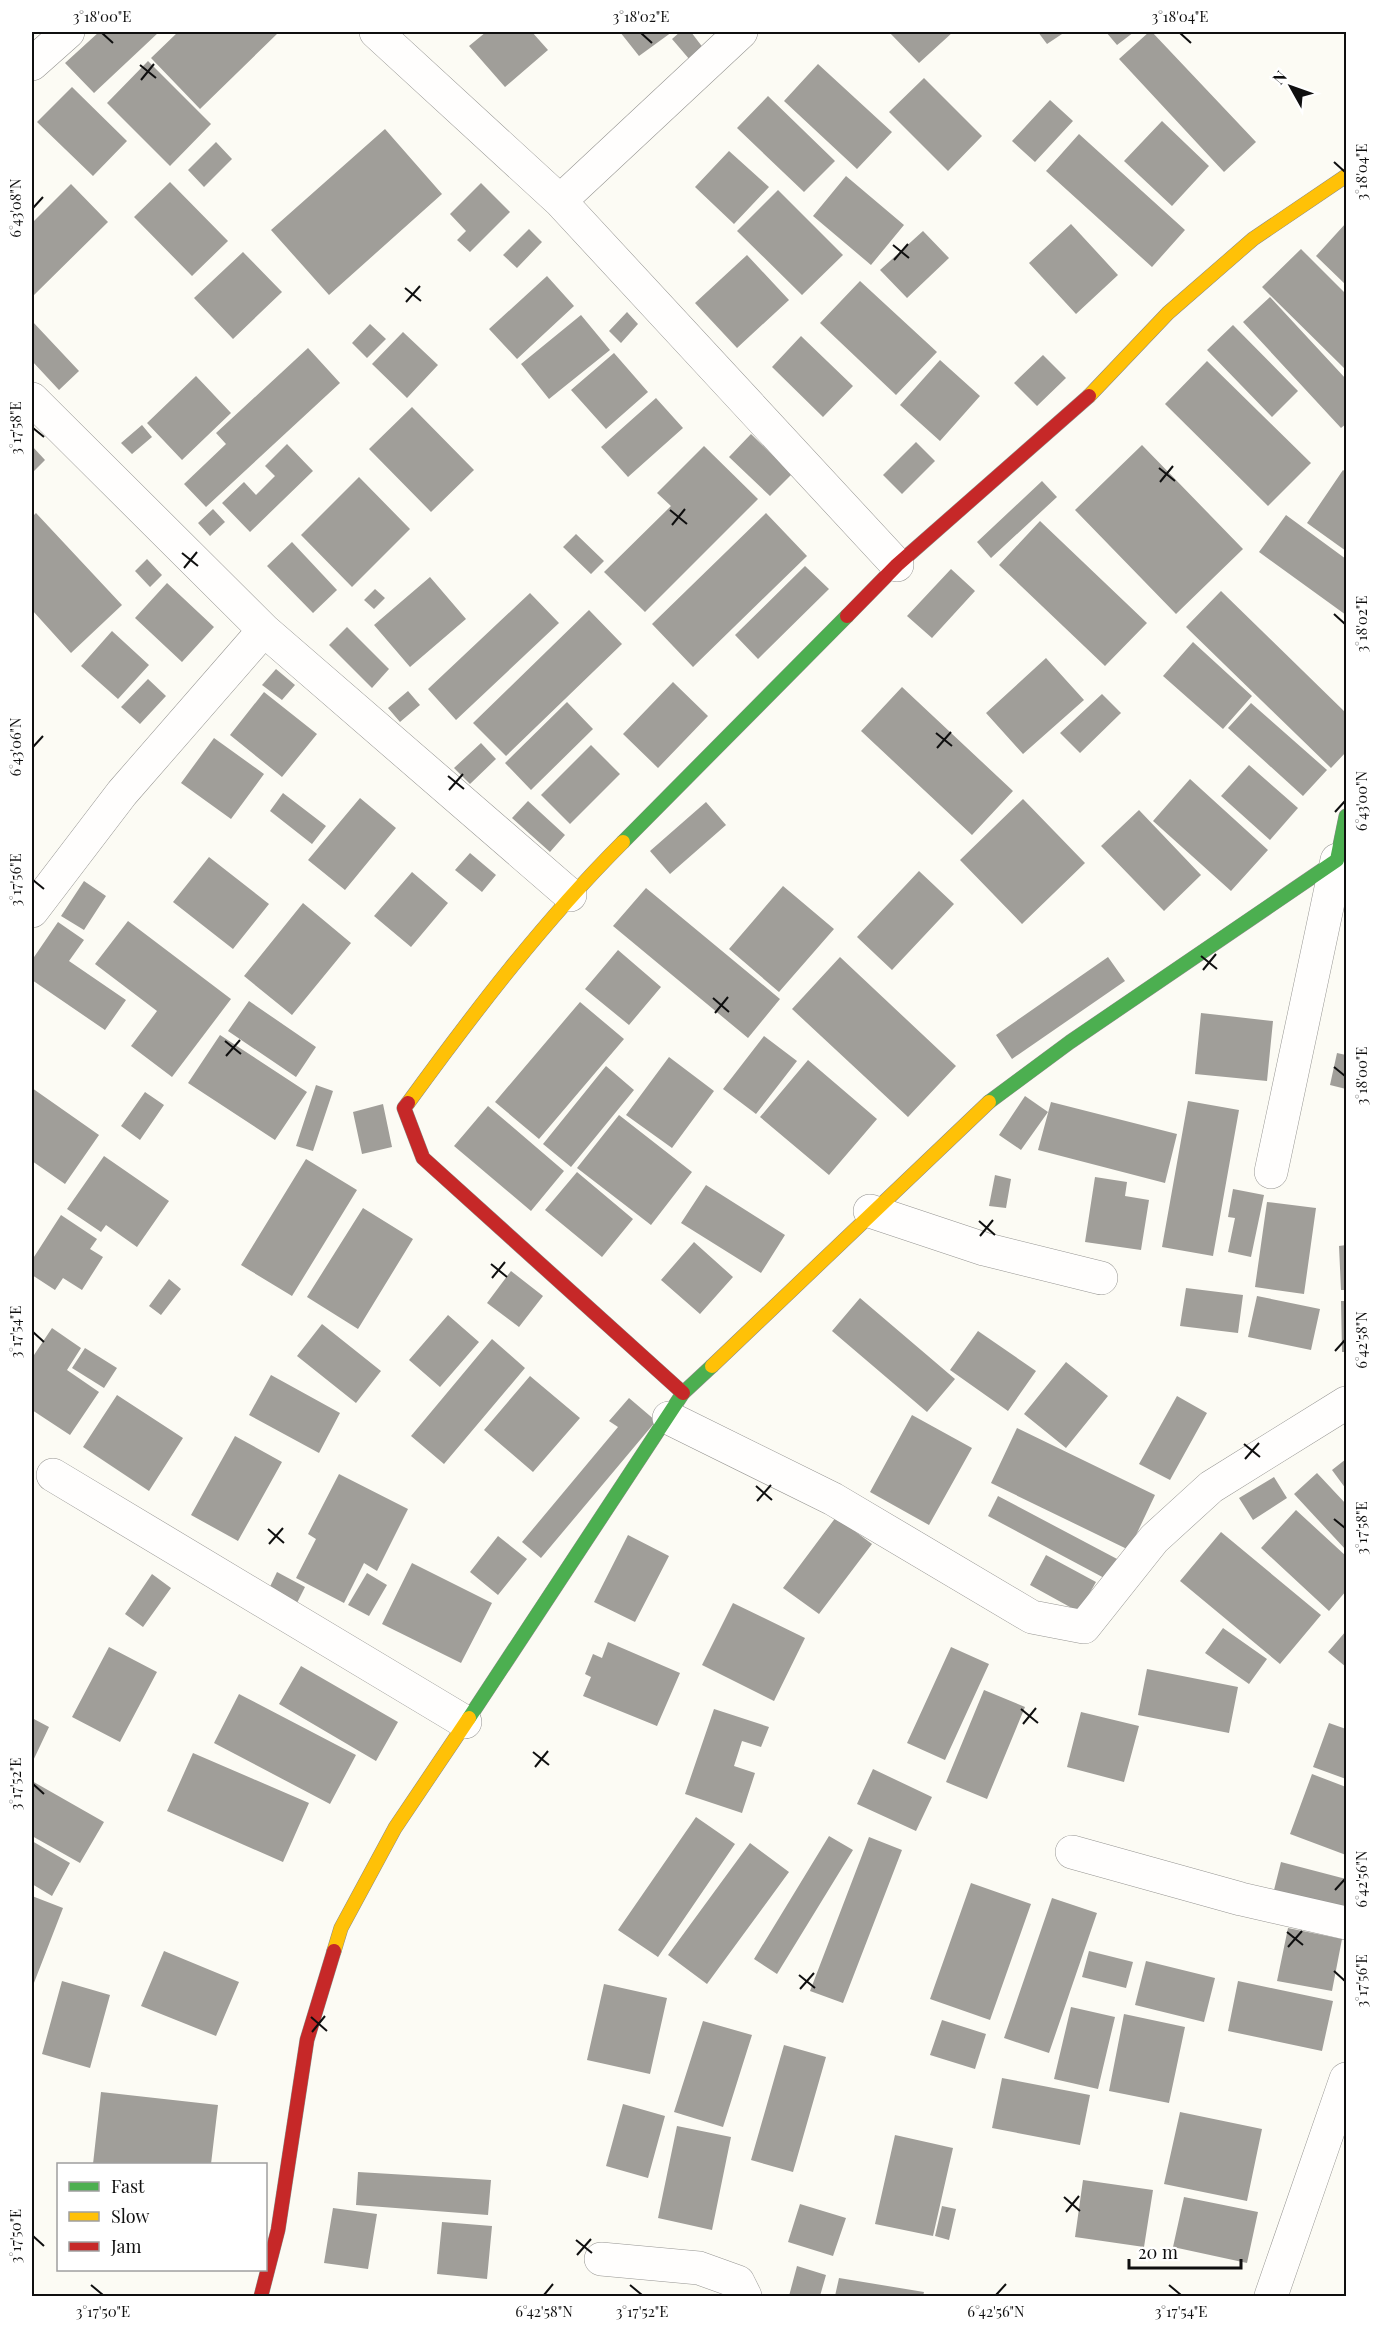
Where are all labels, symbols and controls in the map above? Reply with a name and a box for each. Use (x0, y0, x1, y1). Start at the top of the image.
text: 3°18'00"E (73, 6, 131, 26)
text: 3°18'02"E (613, 6, 669, 26)
text: 3°18'04"E (1152, 6, 1208, 26)
north arrow (1261, 57, 1321, 117)
text: N (1267, 66, 1291, 88)
text: 3°18'04"E (1351, 144, 1371, 200)
text: 6°43'08"N (5, 178, 25, 238)
text: 3°17'58"E (5, 401, 25, 455)
text: 3°18'02"E (1351, 596, 1371, 652)
text: 6°43'06"N (5, 717, 25, 777)
text: 6°43'00"N (1351, 770, 1371, 831)
text: 3°17'56"E (5, 853, 25, 907)
text: 3°18'00"E (1351, 1047, 1371, 1105)
text: 3°17'54"E (5, 1306, 25, 1358)
text: 6°42'58"N (1351, 1311, 1371, 1369)
text: 3°17'58"E (1351, 1501, 1371, 1555)
text: 3°17'52"E (5, 1758, 25, 1810)
text: 6°42'56"N (1351, 1850, 1371, 1908)
text: 3°17'56"E (1351, 1954, 1371, 2008)
legend (57, 2163, 267, 2271)
text: Fast (111, 2174, 145, 2198)
text: Slow (111, 2204, 149, 2228)
text: 3°17'50"E (5, 2209, 25, 2263)
scale bar (1129, 2232, 1242, 2270)
text: Jam (110, 2234, 141, 2258)
text: 20 m (1138, 2240, 1178, 2264)
text: 3°17'50"E (76, 2301, 130, 2321)
text: 6°42'58"N (515, 2301, 573, 2321)
text: 3°17'52"E (616, 2301, 668, 2321)
text: 6°42'56"N (967, 2301, 1025, 2321)
text: 3°17'54"E (1155, 2301, 1207, 2321)

